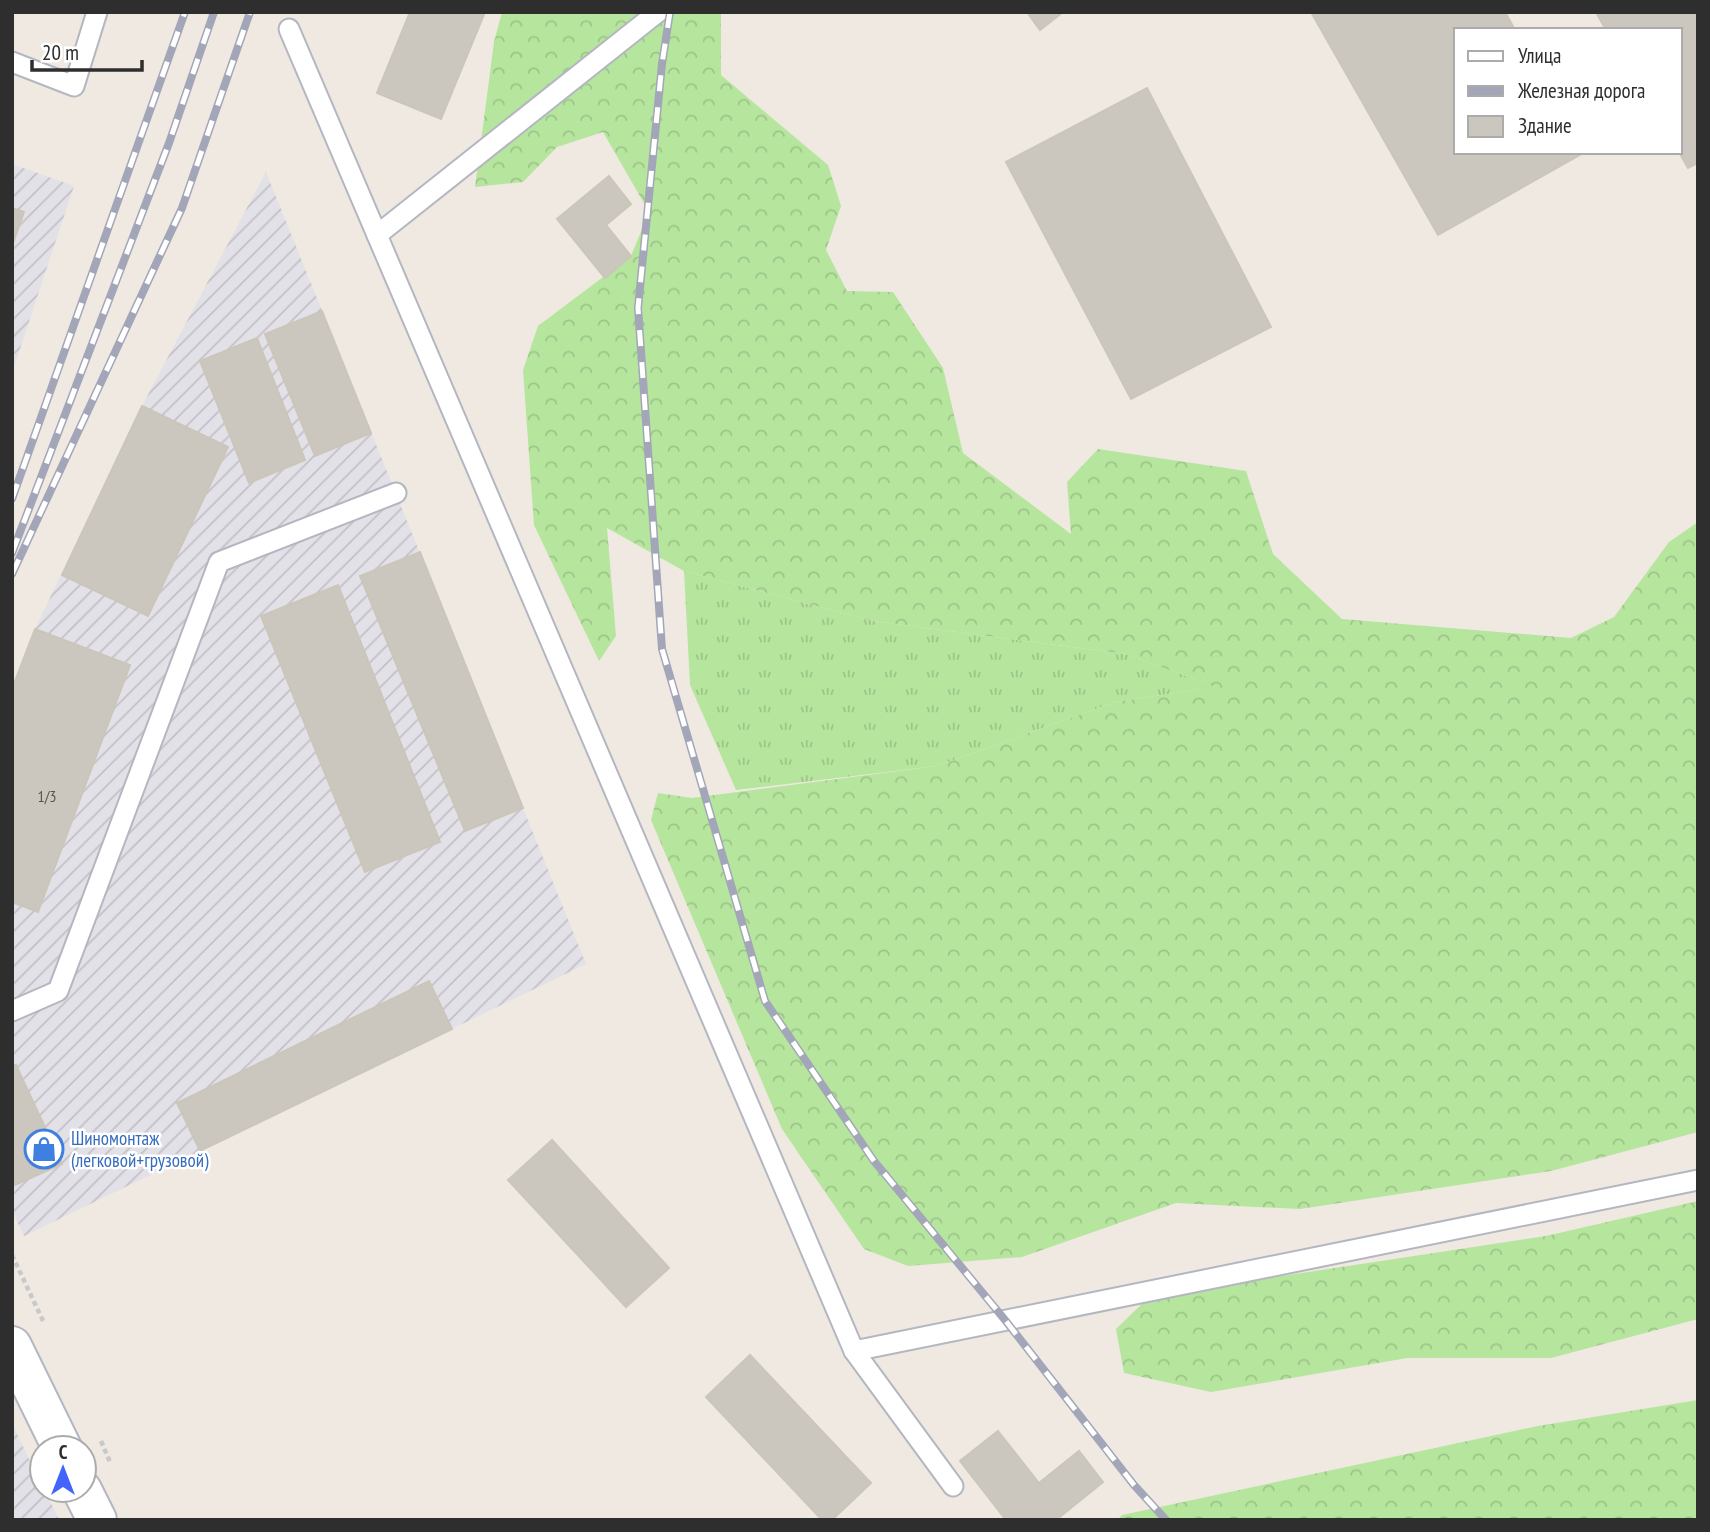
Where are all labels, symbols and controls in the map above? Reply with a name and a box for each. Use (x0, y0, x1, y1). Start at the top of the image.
scale bar (32, 28, 142, 72)
legend (1454, 28, 1682, 154)
text: 20 m (42, 39, 79, 66)
text: Улица (1518, 42, 1561, 69)
text: Железная дорога (1517, 77, 1645, 104)
text: Здание (1518, 112, 1572, 139)
house number: 1/3 (37, 786, 57, 806)
place label: Шиномонтаж (легковой+грузовой) (71, 1126, 209, 1172)
shop icon: Шиномонтаж (легковой+грузовой) (23, 1128, 65, 1170)
north arrow (28, 1434, 98, 1504)
text: С (59, 1440, 68, 1464)

